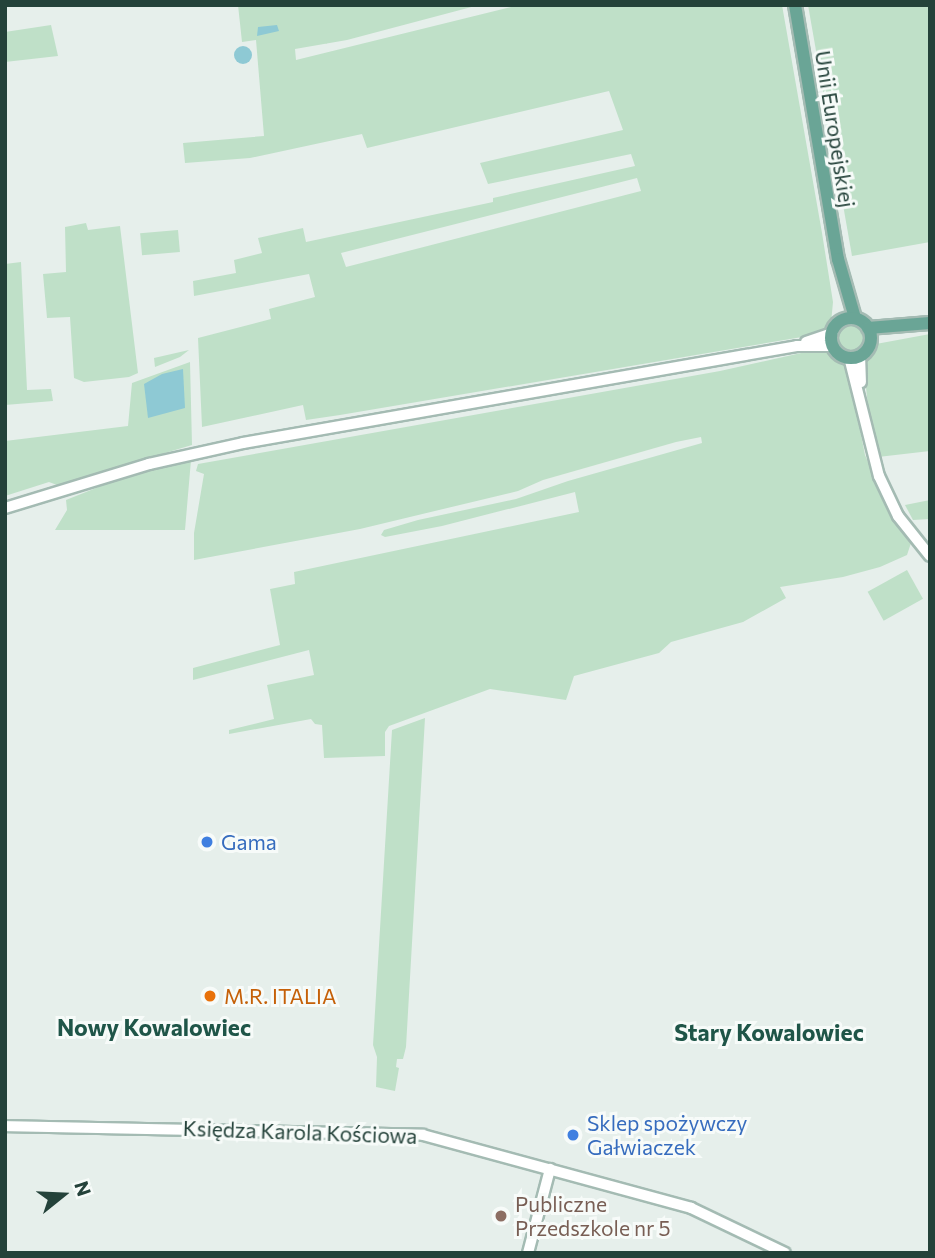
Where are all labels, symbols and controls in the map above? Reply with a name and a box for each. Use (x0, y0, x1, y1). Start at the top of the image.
street label: Unii Europejskiej (810, 49, 860, 209)
place label: Gama (221, 829, 277, 855)
marker: Gama (199, 834, 215, 850)
place label: M.R. ITALIA (224, 983, 336, 1009)
marker: M.R. ITALIA (202, 988, 218, 1004)
district label: Nowy Kowalowiec (57, 1013, 251, 1041)
district label: Stary Kowalowiec (674, 1018, 864, 1046)
place label: Sklep spożywczy Gałwiaczek (587, 1110, 747, 1160)
street label: Księdza Karola Kościowa (182, 1115, 418, 1149)
marker: Sklep spożywczy Gałwiaczek (565, 1127, 581, 1143)
north arrow (28, 1160, 98, 1230)
text: N (70, 1178, 97, 1199)
place label: Publiczne Przedszkole nr 5 (515, 1191, 671, 1241)
marker: Publiczne Przedszkole nr 5 (493, 1208, 509, 1224)

